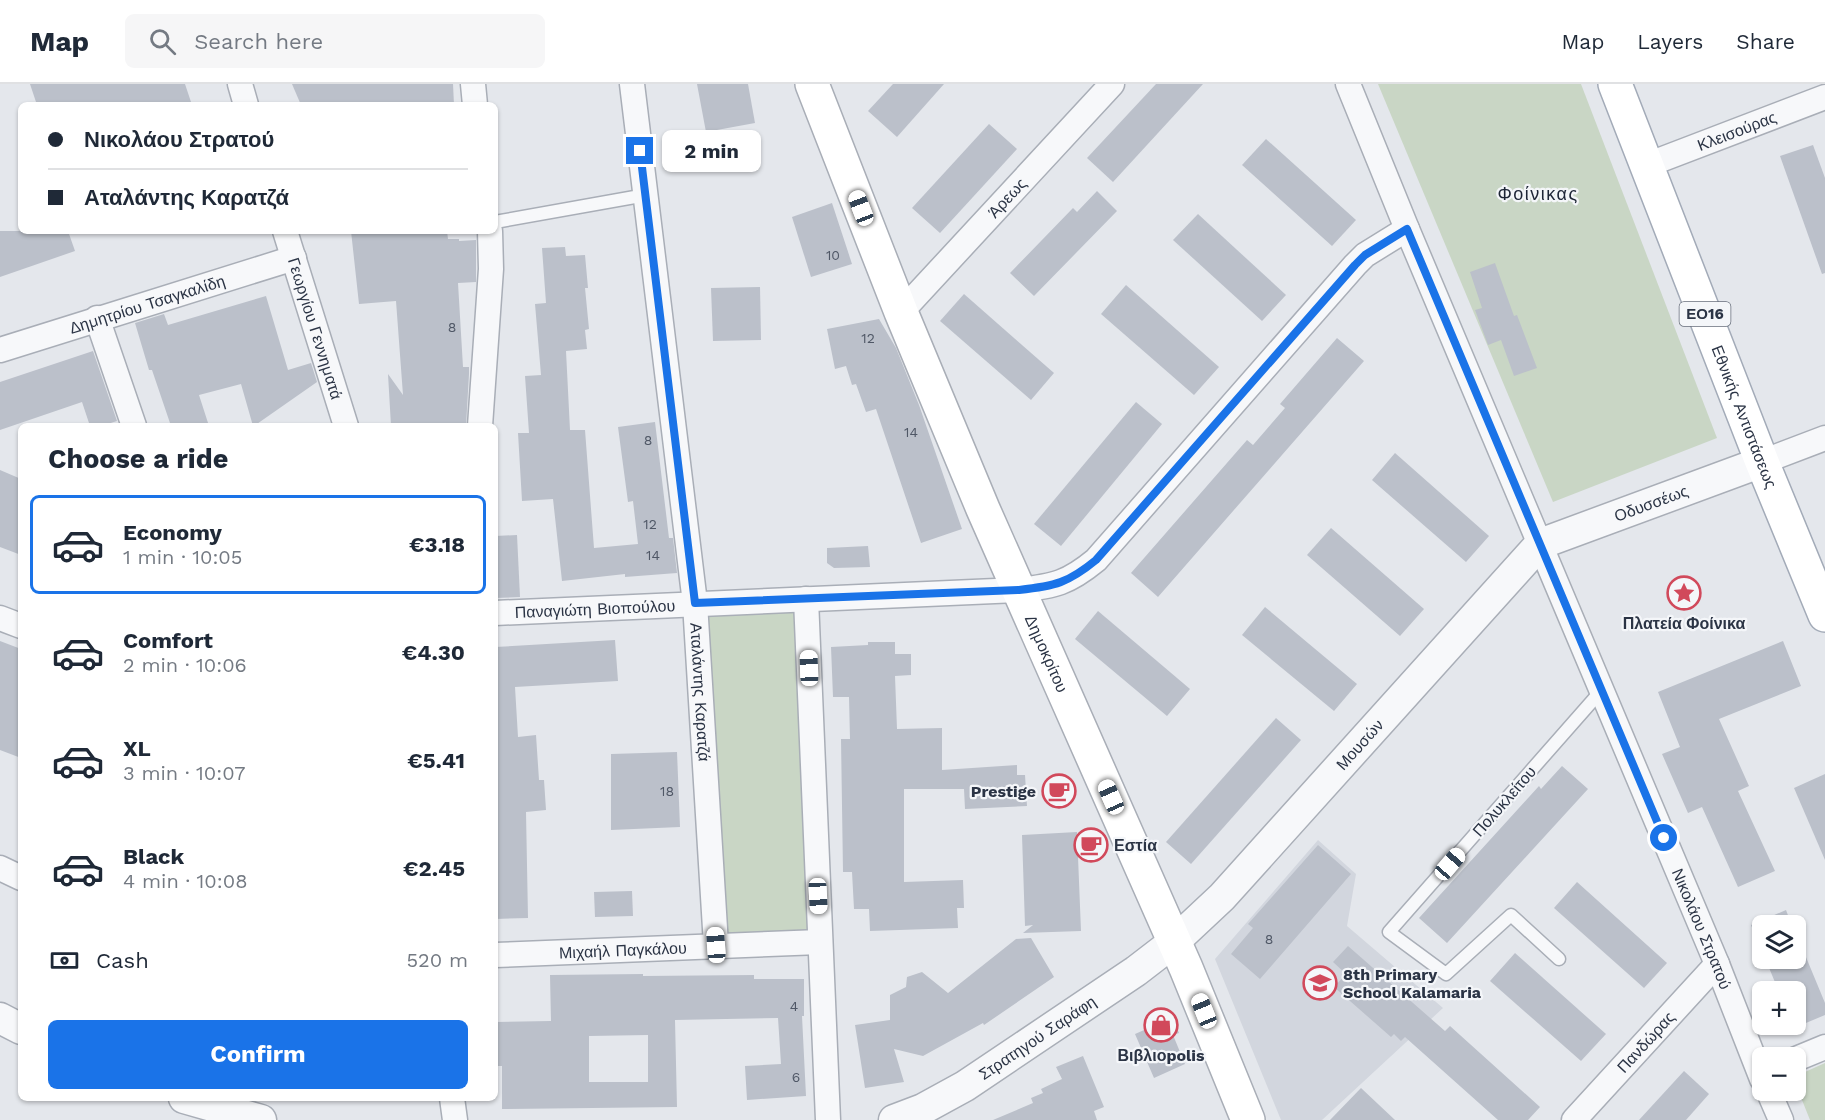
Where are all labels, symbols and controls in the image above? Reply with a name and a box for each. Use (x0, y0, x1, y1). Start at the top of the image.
search box (125, 14, 545, 68)
text: Map (30, 25, 89, 58)
icon: search (146, 25, 179, 58)
text: Search here (194, 29, 323, 54)
text: Map (1561, 29, 1604, 54)
text: Layers (1637, 29, 1703, 54)
text: Share (1736, 29, 1795, 54)
street label: Κλεισούρας (1695, 107, 1779, 155)
text: Νικολάου Στρατού (84, 127, 274, 152)
callout: 2 min (661, 130, 760, 172)
route end (626, 137, 653, 164)
text: 2 min (684, 139, 739, 163)
street label: Άρεως (984, 174, 1031, 222)
district label: Φοίνικας (1497, 183, 1579, 204)
text: Αταλάντης Καρατζά (84, 185, 289, 210)
car (846, 188, 876, 228)
house number: 10 (826, 247, 840, 263)
street label: Γεωργίου Γεννηματά (284, 255, 346, 402)
street label: Δημητρίου Τσαγκαλίδη (67, 271, 227, 338)
road number: ΕΟ16 (1680, 302, 1730, 326)
house number: 8 (448, 319, 456, 335)
house number: 12 (861, 330, 875, 346)
street label: Εθνικής Αντιστάσεως (1708, 343, 1781, 491)
house number: 14 (904, 424, 918, 440)
house number: 8 (644, 432, 652, 448)
text: Choose a ride (48, 443, 228, 475)
street label: Οδυσσέως (1612, 481, 1691, 526)
house number: 12 (643, 516, 657, 532)
icon: car (51, 518, 105, 572)
text: Economy (123, 520, 222, 545)
text: €3.18 (409, 532, 465, 557)
text: 1 min · 10:05 (123, 545, 242, 569)
house number: 14 (646, 547, 660, 563)
place icon: Πλατεία Φοίνικα (1666, 575, 1702, 611)
street label: Παναγιώτη Βιοπούλου (514, 596, 676, 622)
street label: Δημοκρίτου (1021, 612, 1072, 695)
place label: Πλατεία Φοίνικα (1623, 614, 1745, 633)
street label: Αταλάντης Καρατζά (686, 622, 714, 762)
icon: car (51, 626, 105, 680)
text: Comfort (123, 628, 213, 653)
text: €4.30 (402, 640, 465, 665)
car (799, 650, 819, 686)
text: 2 min · 10:06 (123, 653, 247, 677)
street label: Μουσών (1332, 716, 1387, 774)
icon: car (51, 734, 105, 788)
text: XL (123, 736, 151, 761)
text: €5.41 (407, 748, 465, 773)
text: 3 min · 10:07 (123, 761, 245, 785)
street label: Πολυκλείτου (1469, 762, 1540, 840)
cafe icon: Prestige (1041, 773, 1077, 809)
car (1095, 777, 1127, 817)
place label: Prestige (971, 782, 1036, 801)
house number: 18 (660, 783, 674, 799)
route start (1650, 824, 1677, 851)
cafe icon: Εστία (1073, 827, 1109, 863)
place label: Εστία (1114, 836, 1157, 855)
icon: car (51, 842, 105, 896)
text: Black (123, 844, 184, 869)
car (1431, 845, 1469, 883)
text: €2.45 (403, 856, 465, 881)
street label: Νικολάου Στρατού (1668, 866, 1735, 992)
text: 4 min · 10:08 (123, 869, 247, 893)
car (808, 878, 828, 914)
map controls (1752, 915, 1806, 1101)
button: layers (1752, 915, 1806, 969)
car (706, 926, 726, 964)
house number: 8 (1265, 931, 1273, 947)
street label: Μιχαήλ Παγκάλου (559, 938, 687, 962)
icon: cash (48, 944, 81, 977)
text: Cash (96, 948, 149, 973)
text: 520 m (406, 948, 468, 972)
school or university icon: 8th Primary School Kalamaria (1302, 965, 1338, 1001)
place label: 8th Primary School Kalamaria (1343, 965, 1482, 1002)
button: + (1752, 981, 1806, 1035)
car (1189, 991, 1219, 1031)
street label: Στρατηγού Σαράφη (975, 992, 1100, 1084)
house number: 4 (790, 998, 798, 1014)
shop icon: Βιβλιοpolis (1143, 1007, 1179, 1043)
street label: Πανδώρας (1613, 1007, 1679, 1077)
button: Confirm (48, 1020, 468, 1089)
place label: Βιβλιοpolis (1118, 1046, 1205, 1065)
button: − (1752, 1047, 1806, 1101)
house number: 6 (792, 1069, 800, 1085)

